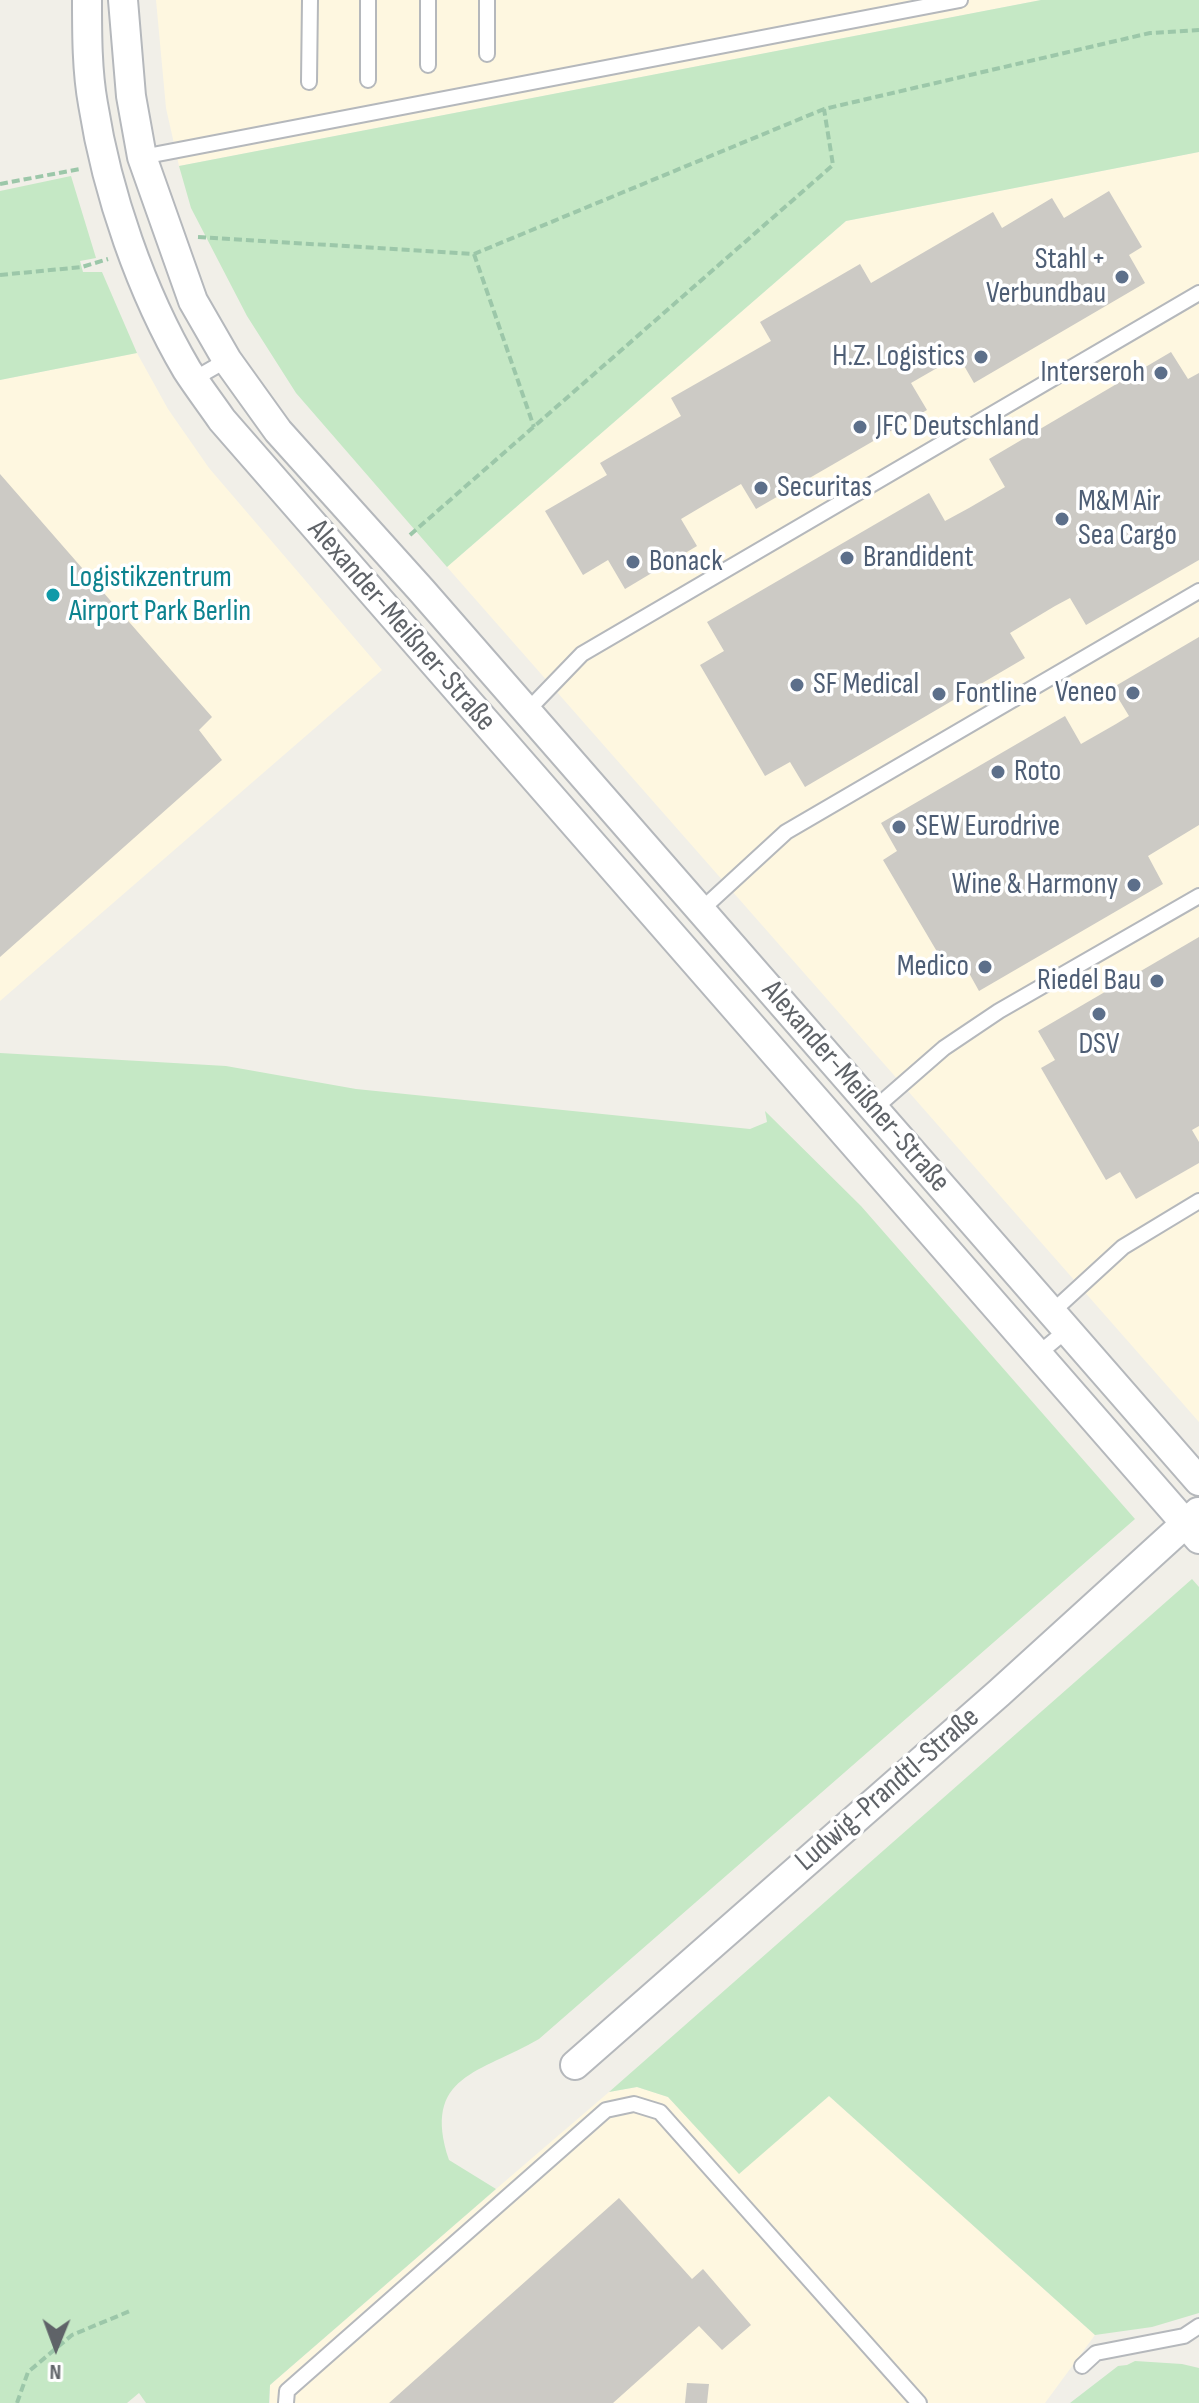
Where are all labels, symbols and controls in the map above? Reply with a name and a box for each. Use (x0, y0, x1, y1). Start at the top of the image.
place label: Stahl + Verbundbau (986, 242, 1106, 312)
marker: Stahl + Verbundbau (1113, 268, 1131, 286)
place label: H.Z. Logistics (832, 339, 965, 375)
marker: H.Z. Logistics (972, 348, 990, 366)
place label: Interseroh (1041, 355, 1145, 391)
marker: Interseroh (1152, 364, 1170, 382)
place label: JFC Deutschland (876, 409, 1039, 445)
marker: JFC Deutschland (851, 418, 869, 436)
place label: Securitas (777, 470, 872, 506)
marker: Securitas (752, 479, 770, 497)
place label: M&M Air Sea Cargo (1078, 484, 1177, 554)
marker: M&M Air Sea Cargo (1053, 510, 1071, 528)
street label: Alexander-Meißner-Straße (299, 513, 503, 739)
place label: Brandident (863, 540, 974, 576)
place label: Bonack (649, 544, 723, 580)
marker: Brandident (838, 549, 856, 567)
marker: Bonack (624, 553, 642, 571)
place label: Logistikzentrum Airport Park Berlin (69, 560, 251, 630)
marker: Logistikzentrum Airport Park Berlin (44, 586, 62, 604)
place label: SF Medical (813, 667, 919, 703)
place label: Veneo (1055, 675, 1117, 711)
marker: SF Medical (788, 676, 806, 694)
place label: Fontline (955, 676, 1037, 712)
marker: Veneo (1124, 684, 1142, 702)
marker: Fontline (930, 685, 948, 703)
place label: Roto (1014, 754, 1061, 790)
marker: Roto (989, 763, 1007, 781)
place label: SEW Eurodrive (915, 809, 1060, 845)
marker: SEW Eurodrive (890, 818, 908, 836)
place label: Wine & Harmony (952, 867, 1118, 903)
marker: Wine & Harmony (1125, 876, 1143, 894)
place label: Medico (897, 949, 969, 985)
marker: Medico (976, 958, 994, 976)
place label: Riedel Bau (1037, 963, 1141, 999)
marker: Riedel Bau (1148, 972, 1166, 990)
street label: Alexander-Meißner-Straße (753, 974, 957, 1200)
marker: DSV (1090, 1005, 1108, 1023)
place label: DSV (1079, 1027, 1119, 1063)
street label: Ludwig-Prandtl-Straße (789, 1700, 987, 1880)
north arrow (16, 2307, 96, 2387)
text: N (49, 2358, 62, 2385)

